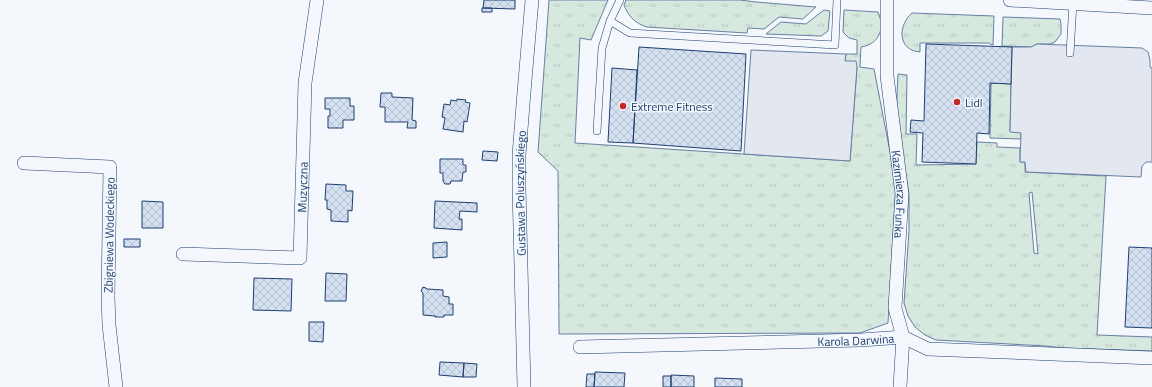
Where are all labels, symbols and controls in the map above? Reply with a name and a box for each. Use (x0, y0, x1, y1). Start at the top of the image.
place label: Lidl (965, 93, 983, 112)
place label: Extreme Fitness (631, 97, 713, 116)
marker: Lidl (952, 97, 962, 107)
marker: Extreme Fitness (618, 101, 628, 111)
street label: Gustawa Poluszyńskiego (509, 129, 530, 256)
street label: Kazimierza Funka (887, 149, 912, 239)
street label: Muzyczna (292, 161, 312, 213)
street label: Zbigniewa Wodeckiego (98, 177, 120, 293)
street label: Karola Darwina (817, 328, 895, 351)

